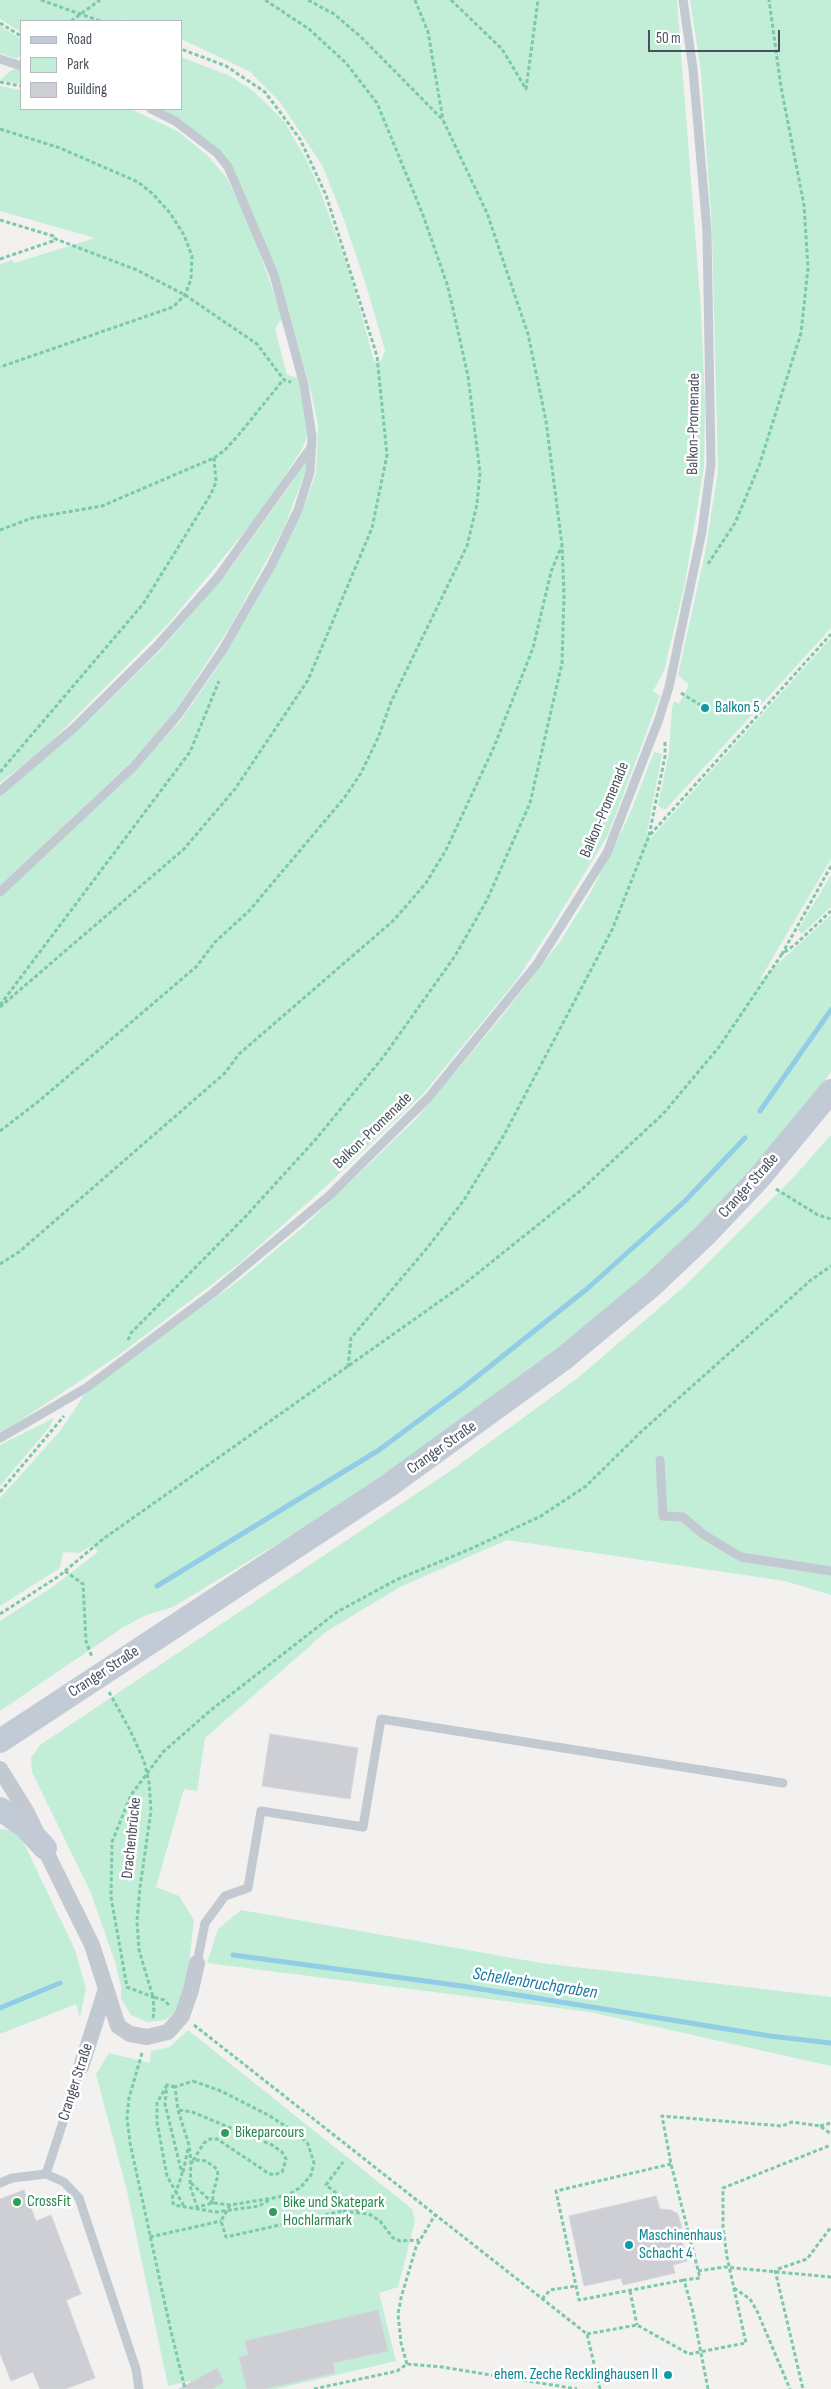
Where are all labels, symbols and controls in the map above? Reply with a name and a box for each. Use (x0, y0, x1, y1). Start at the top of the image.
legend (20, 20, 182, 110)
scale bar (651, 20, 784, 52)
text: 50 m (656, 29, 681, 48)
text: Road (67, 30, 92, 49)
text: Park (67, 55, 89, 74)
text: Building (67, 80, 107, 99)
street label: Balkon-Promenade (684, 373, 704, 475)
place label: Balkon 5 (715, 698, 760, 718)
marker: Balkon 5 (699, 702, 711, 714)
street label: Balkon-Promenade (576, 759, 634, 861)
street label: Balkon-Promenade (330, 1089, 416, 1173)
street label: Cranger Straße (715, 1150, 783, 1222)
street label: Cranger Straße (404, 1417, 480, 1479)
street label: Cranger Straße (65, 1642, 143, 1702)
street label: Drachenbrücke (118, 1796, 146, 1880)
water label: Schellenbruchgraben (471, 1963, 599, 2005)
street label: Cranger Straße (54, 2041, 98, 2123)
place label: Bikeparcours (235, 2123, 304, 2143)
marker: Bikeparcours (219, 2127, 231, 2139)
place label: CrossFit (27, 2192, 71, 2212)
place label: Bike und Skatepark Hochlarmark (283, 2193, 384, 2231)
marker: CrossFit (11, 2196, 23, 2208)
marker: Bike und Skatepark Hochlarmark (267, 2206, 279, 2218)
place label: Maschinenhaus Schacht 4 (639, 2226, 722, 2264)
marker: Maschinenhaus Schacht 4 (623, 2239, 635, 2251)
place label: ehem. Zeche Recklinghausen II (494, 2365, 658, 2385)
marker: ehem. Zeche Recklinghausen II (662, 2369, 674, 2381)

